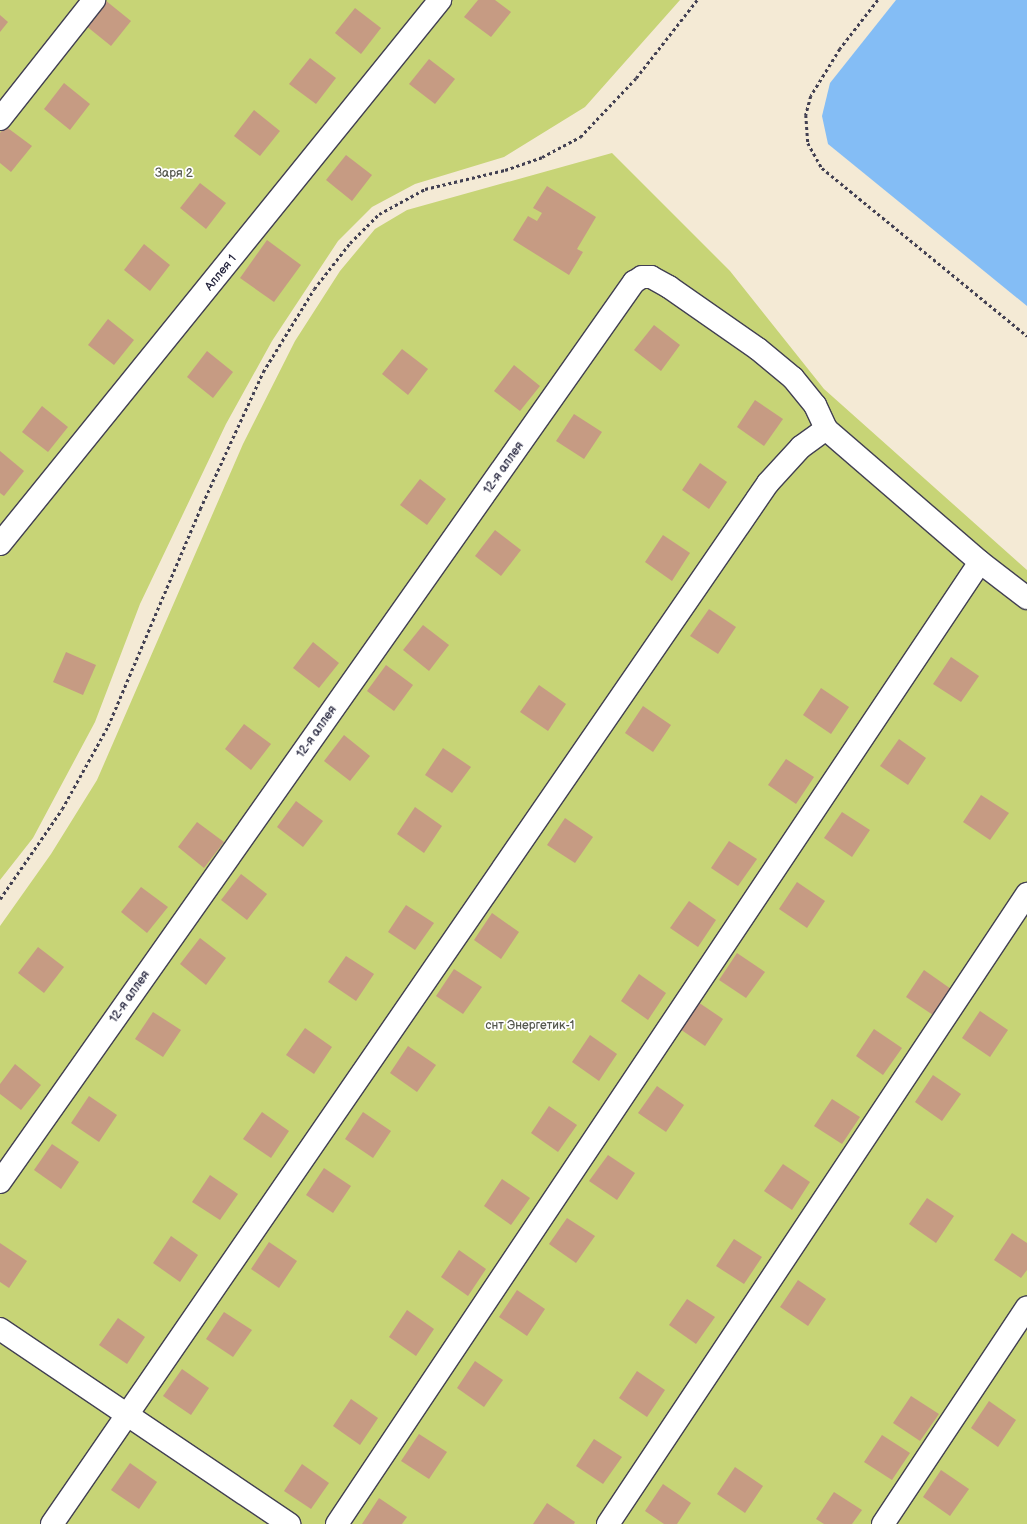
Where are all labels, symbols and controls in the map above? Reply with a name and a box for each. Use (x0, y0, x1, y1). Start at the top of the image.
park label: Заря 2 (155, 167, 193, 181)
street label: Аллея 1 (202, 252, 240, 294)
street label: 12-я аллея (481, 439, 527, 497)
street label: 12-я аллея (294, 703, 340, 761)
street label: 12-я аллея (107, 968, 153, 1026)
park label: снт Энергетик-1 (486, 1019, 574, 1033)

